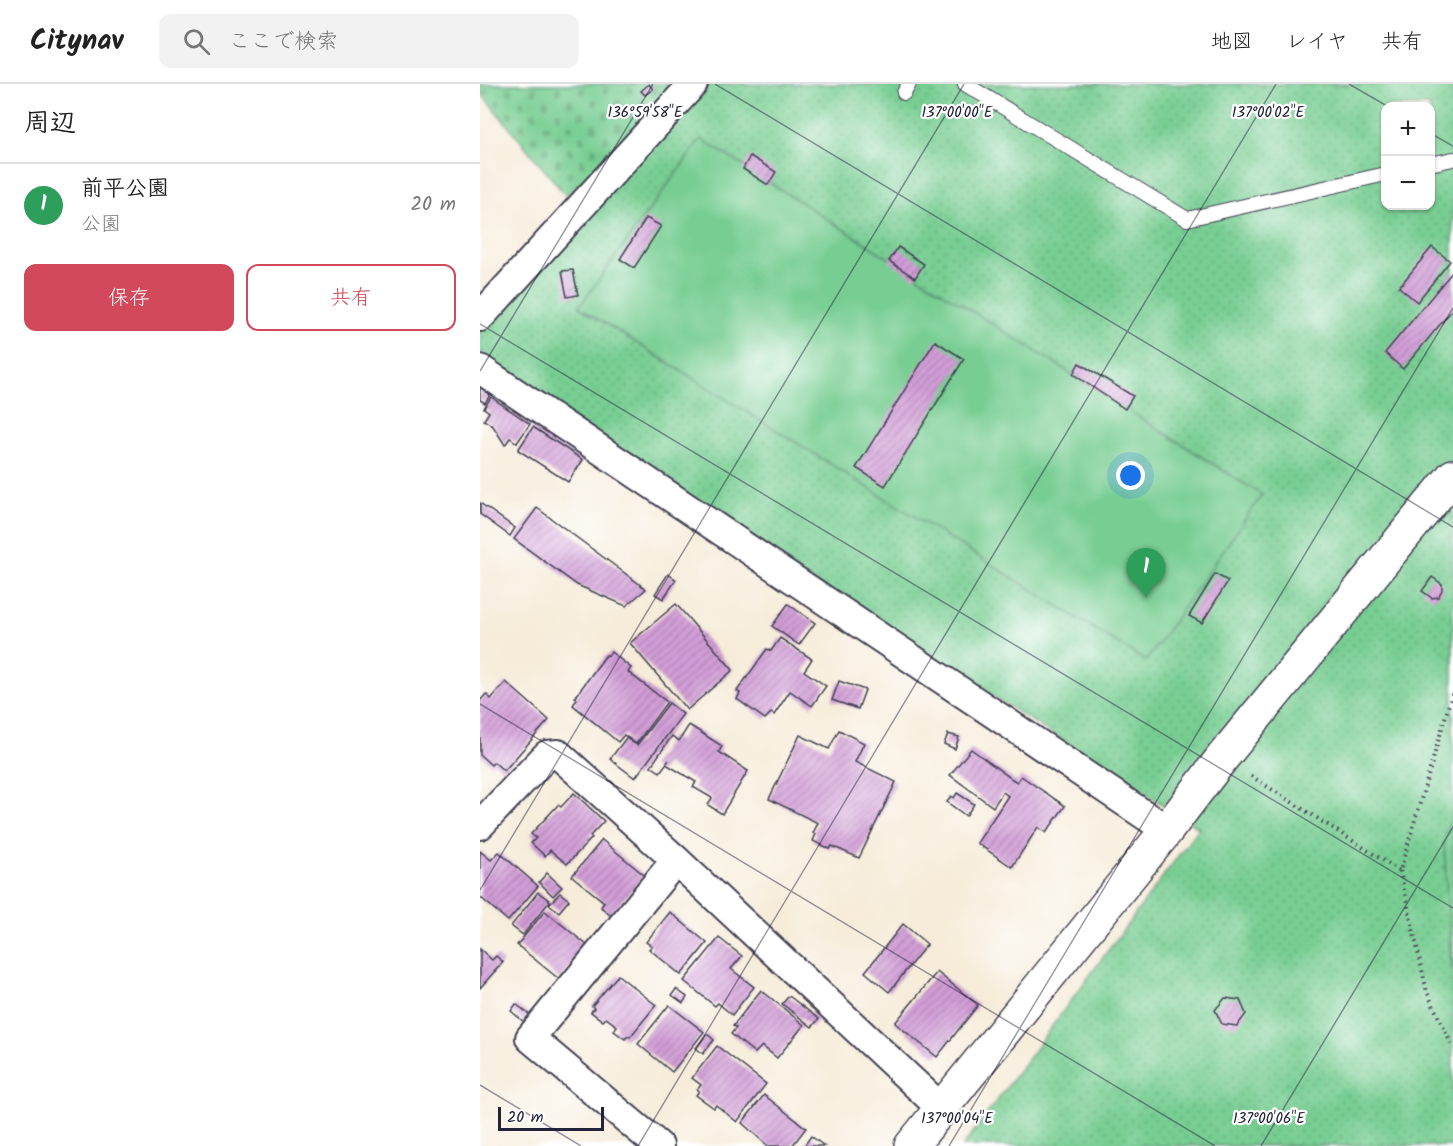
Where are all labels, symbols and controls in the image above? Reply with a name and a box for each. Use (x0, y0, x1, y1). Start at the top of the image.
search box (159, 14, 579, 68)
text: Citynav (30, 19, 123, 64)
icon: search (180, 25, 213, 58)
text: ここで検索 (228, 25, 338, 60)
text: 地図 (1211, 26, 1253, 59)
text: レイヤ (1286, 26, 1348, 59)
text: 共有 (1381, 26, 1423, 59)
text: 136°59'58"E (607, 101, 684, 125)
text: 137°00'00"E (921, 101, 994, 125)
text: 137°00'02"E (1232, 101, 1305, 125)
map controls (1381, 102, 1435, 210)
button: + (1381, 102, 1435, 156)
text: 周辺 (24, 103, 76, 145)
button: − (1381, 156, 1435, 210)
text: 前平公園 (81, 172, 169, 207)
text: 1 (40, 189, 47, 221)
text: 20 m (410, 189, 456, 221)
text: 公園 (81, 209, 121, 241)
button: 保存 (24, 264, 234, 331)
button: 共有 (246, 264, 456, 331)
your location (1116, 461, 1145, 490)
pin: 1 (1126, 548, 1166, 598)
scale bar (498, 1104, 604, 1132)
text: 20 m (507, 1105, 543, 1130)
text: 137°00'04"E (921, 1107, 994, 1131)
text: 137°00'06"E (1233, 1107, 1306, 1131)

